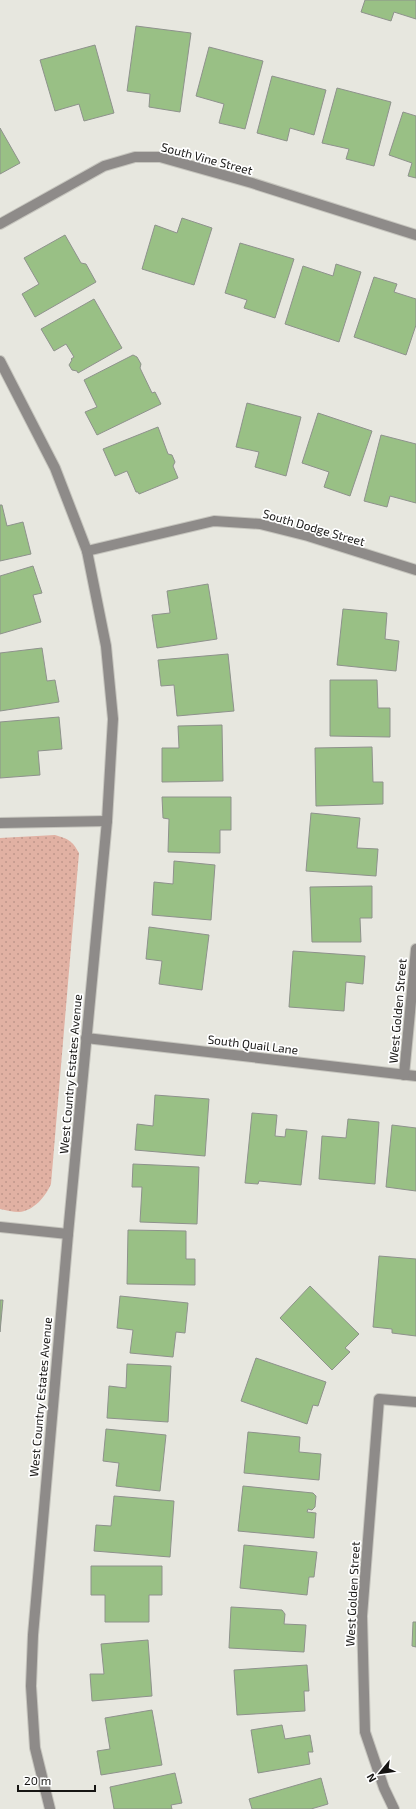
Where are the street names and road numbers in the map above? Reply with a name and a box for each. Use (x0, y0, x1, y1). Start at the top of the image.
street label: South Vine Street (160, 139, 255, 177)
street label: South Dodge Street (261, 506, 367, 548)
street label: West Golden Street (385, 958, 409, 1064)
street label: West Country Estates Avenue (56, 994, 84, 1154)
street label: South Quail Lane (207, 1031, 299, 1057)
street label: West Country Estates Avenue (26, 1317, 54, 1477)
street label: West Golden Street (342, 1541, 362, 1647)

